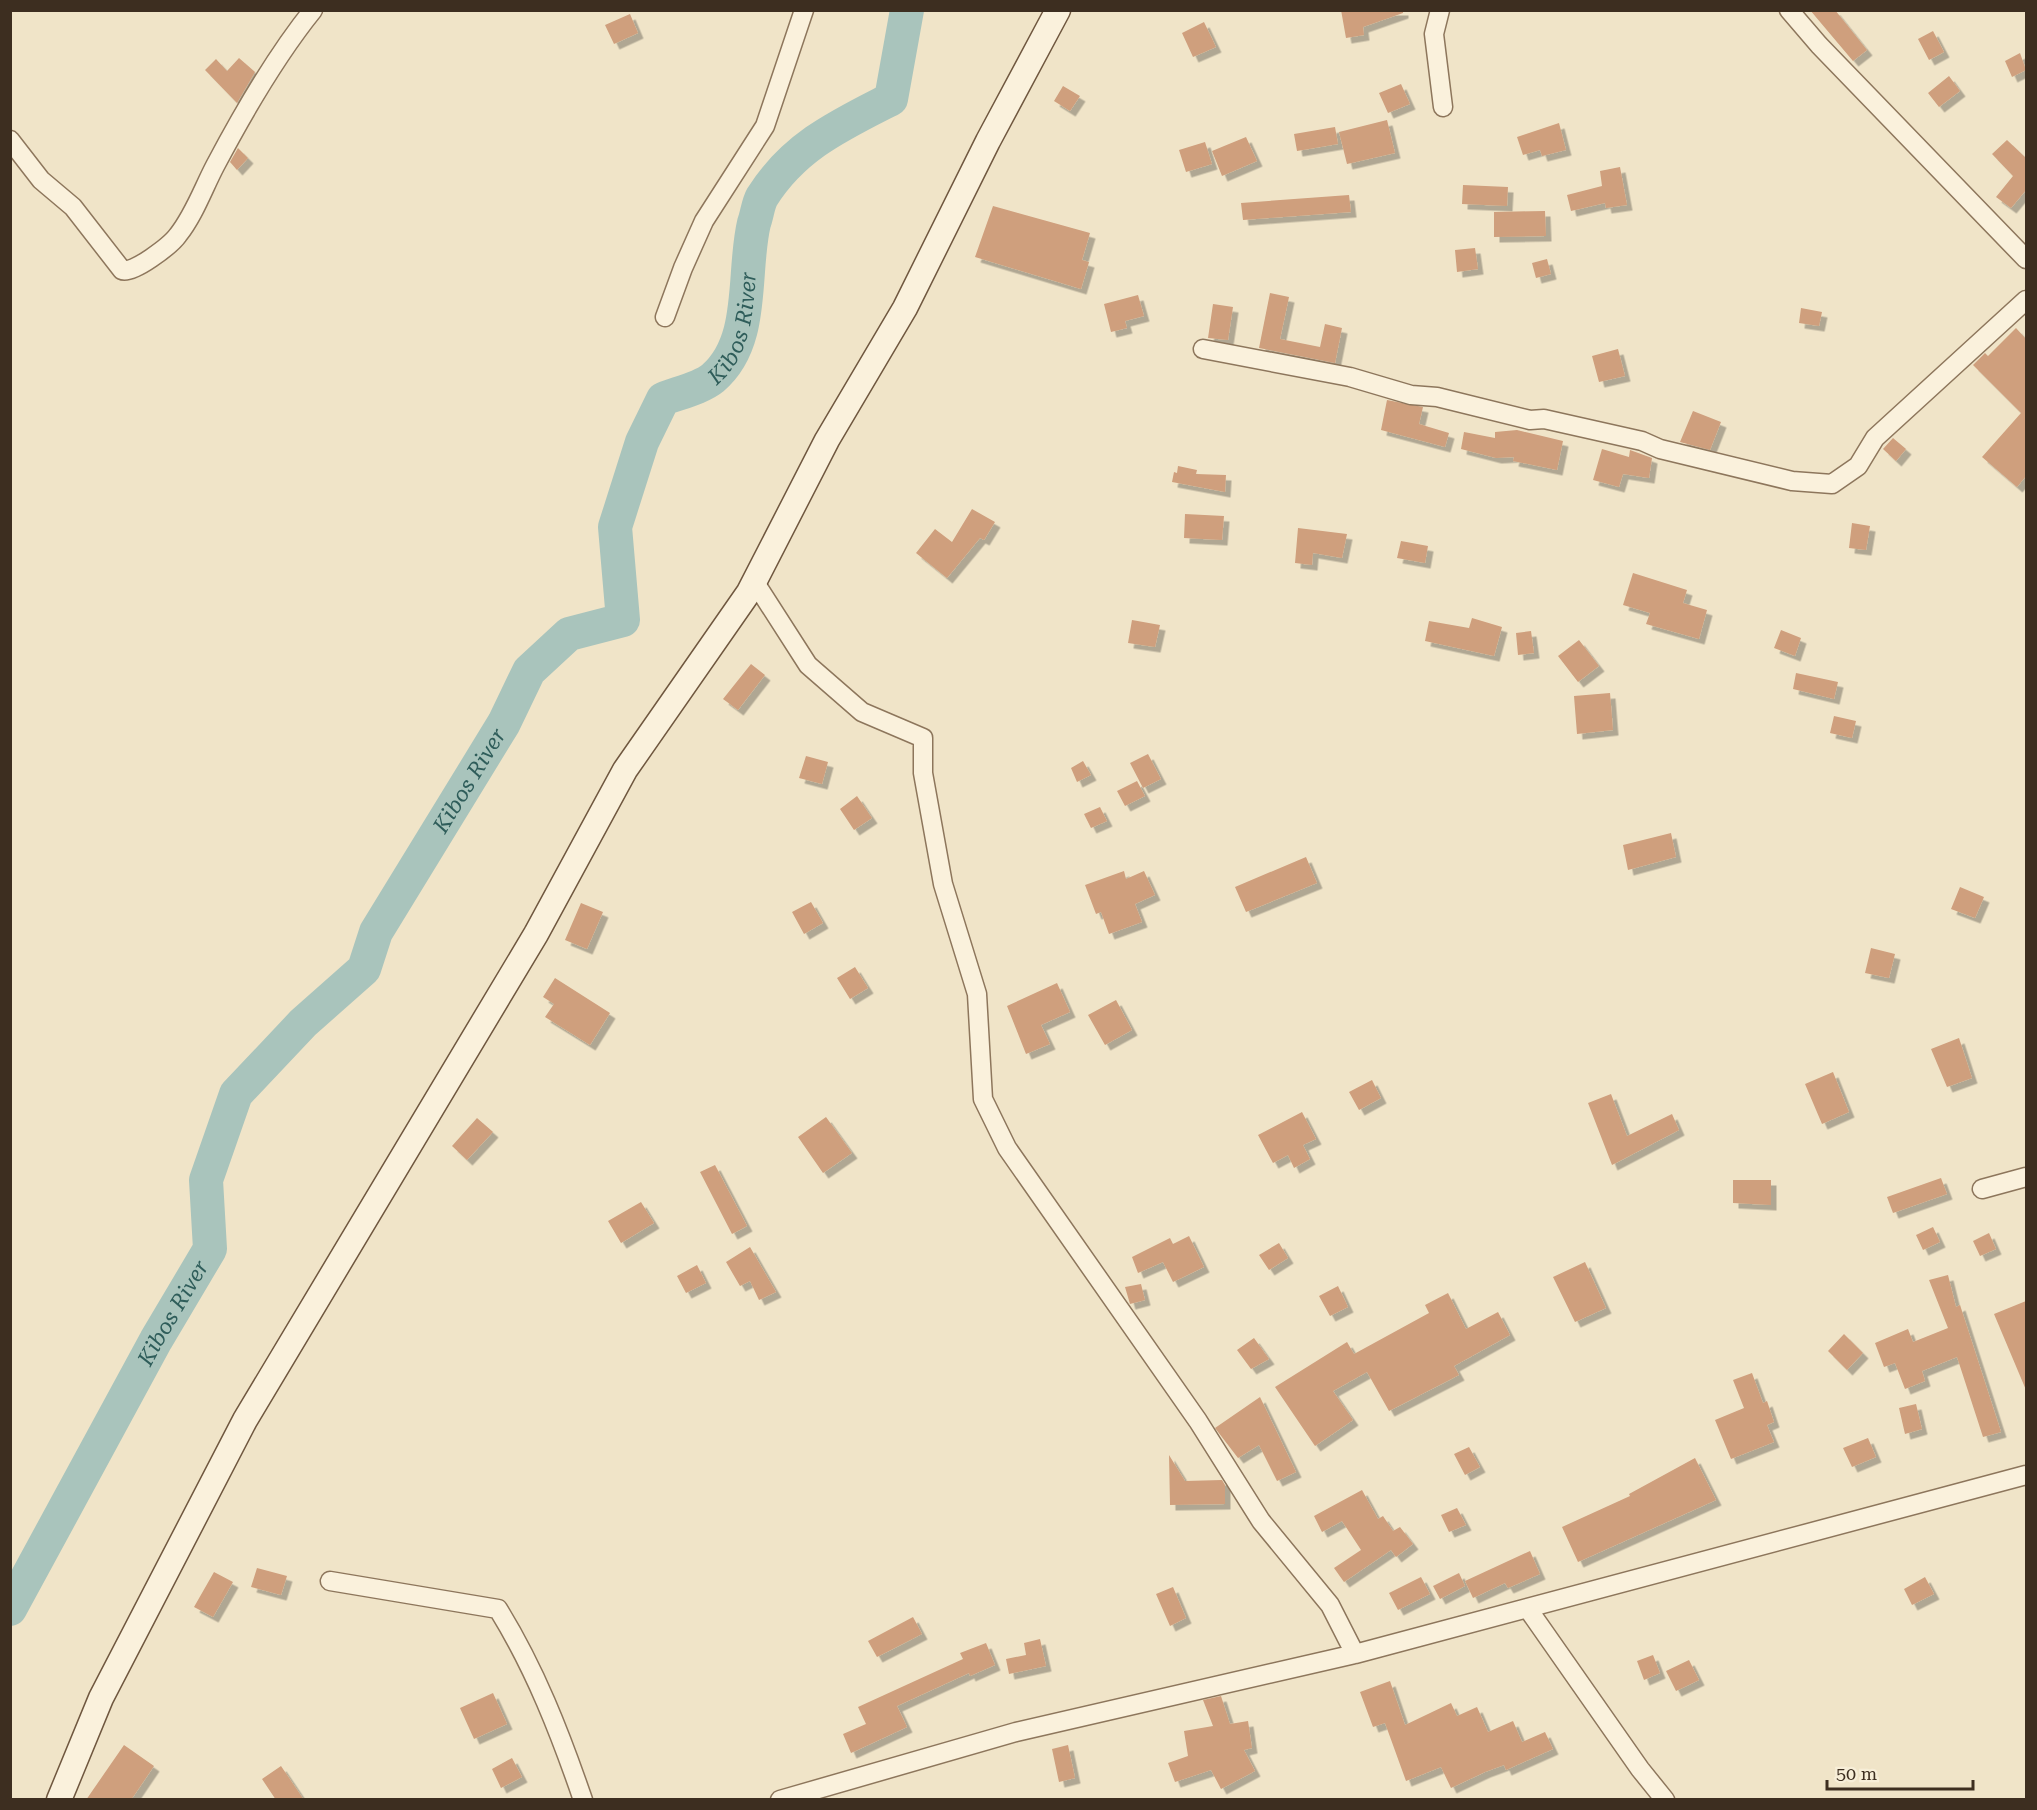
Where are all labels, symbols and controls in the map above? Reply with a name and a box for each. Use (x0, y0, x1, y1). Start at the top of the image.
water label: Kibos River (702, 271, 760, 390)
water label: Kibos River (427, 724, 510, 838)
water label: Kibos River (132, 1256, 213, 1371)
scale bar (1827, 1753, 1972, 1791)
text: 50 m (1836, 1763, 1877, 1784)

